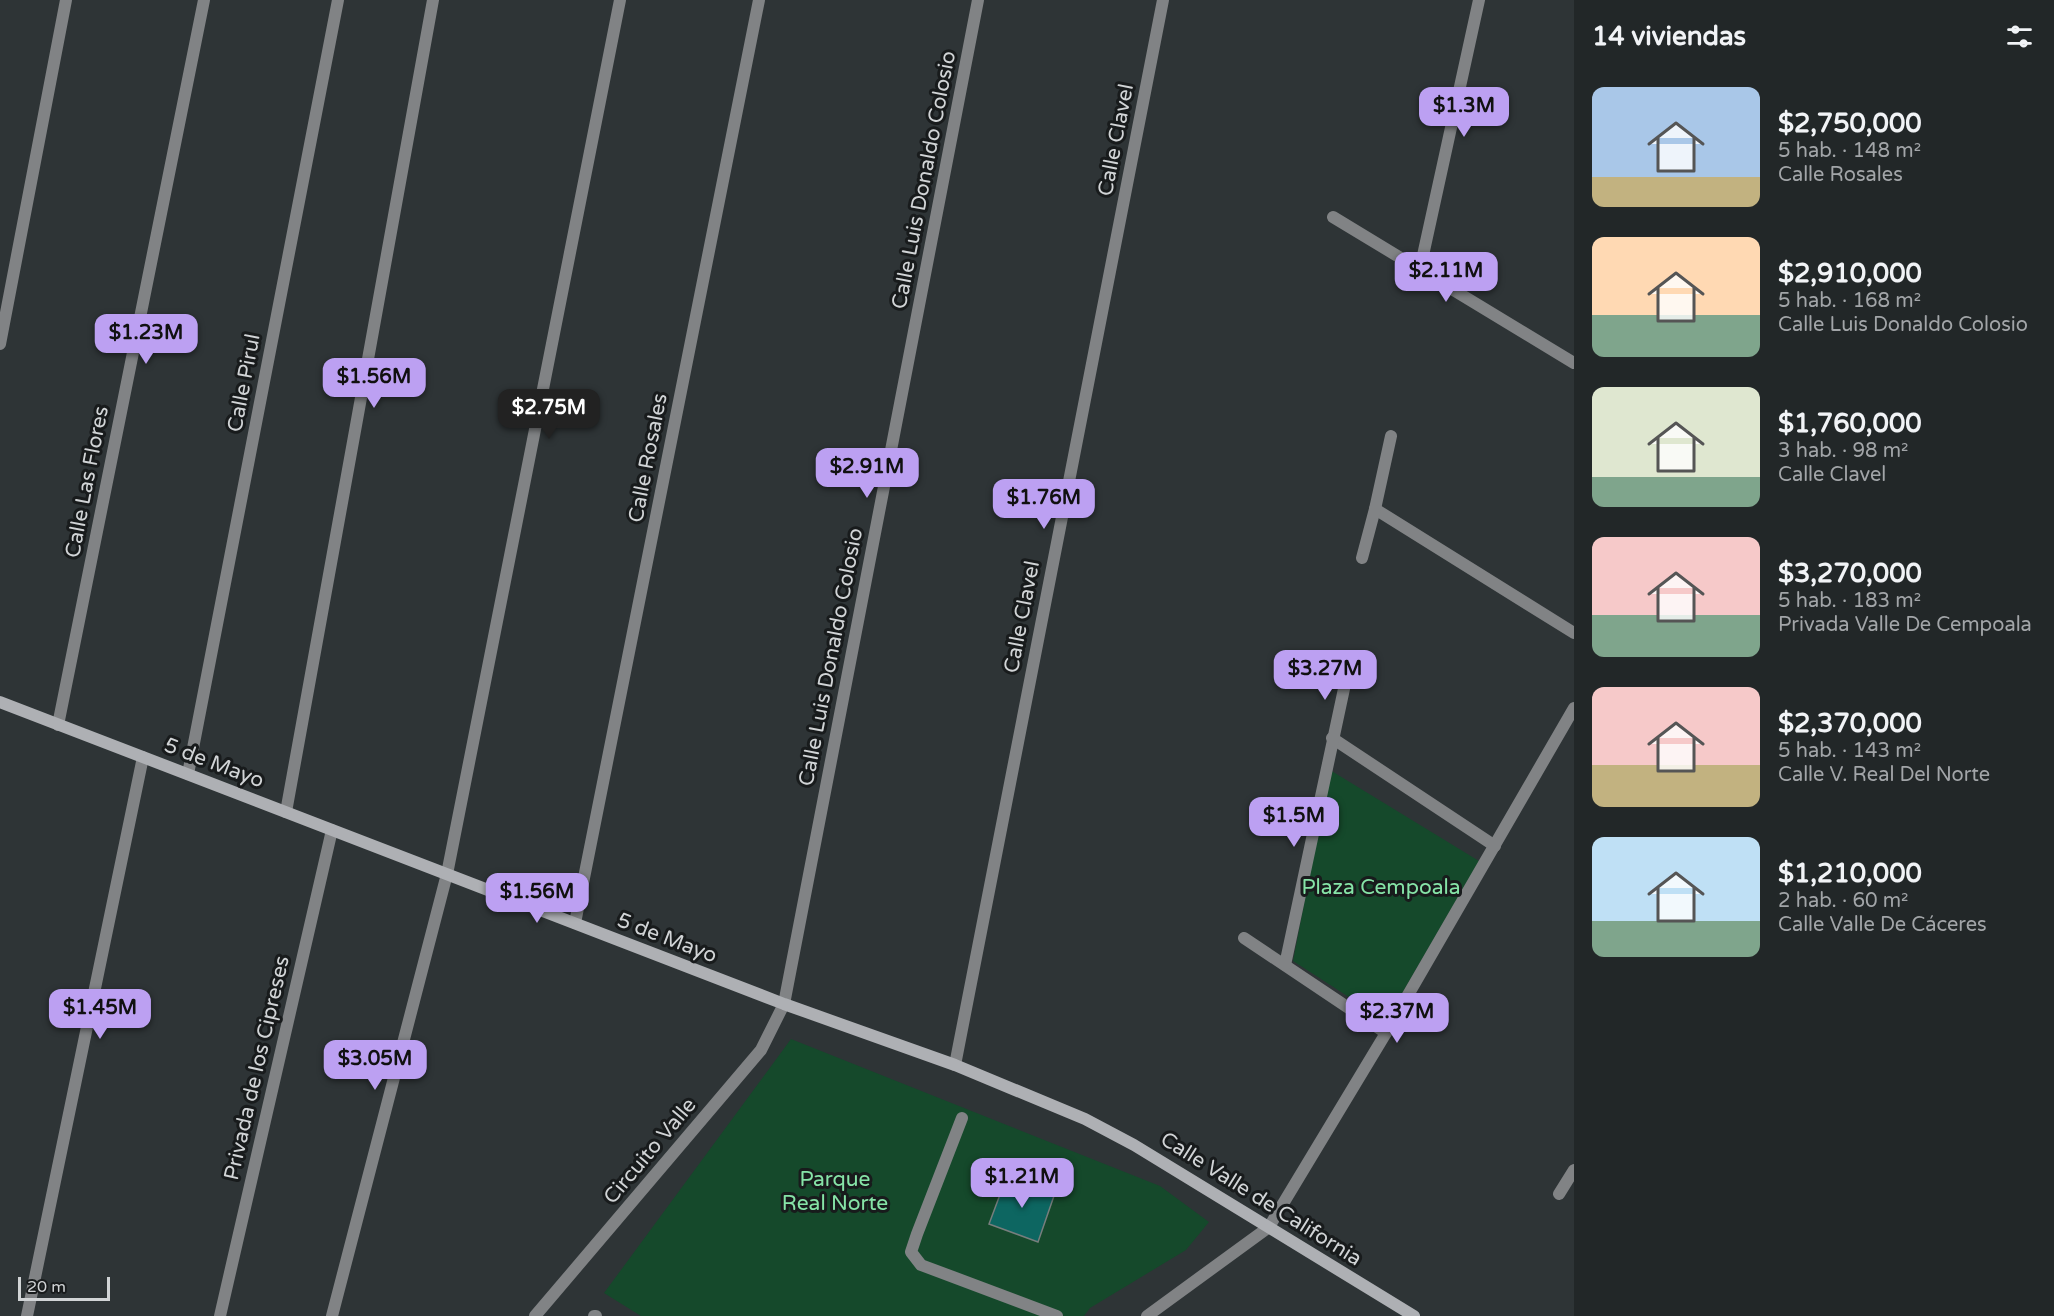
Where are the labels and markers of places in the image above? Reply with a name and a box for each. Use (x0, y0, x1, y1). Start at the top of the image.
pin: $1.3M (1422, 87, 1506, 138)
pin: $2.11M (1397, 252, 1495, 303)
pin: $1.23M (97, 314, 195, 365)
pin: $1.56M (325, 358, 423, 409)
pin: $2.75M (500, 389, 598, 440)
pin: $2.91M (818, 448, 916, 499)
pin: $1.76M (995, 479, 1093, 530)
pin: $3.27M (1276, 650, 1374, 701)
pin: $1.5M (1252, 797, 1336, 848)
pin: $1.56M (488, 873, 586, 924)
pin: $1.45M (51, 989, 149, 1040)
pin: $2.37M (1348, 993, 1446, 1044)
pin: $3.05M (326, 1040, 424, 1091)
pin: $1.21M (973, 1158, 1071, 1209)

